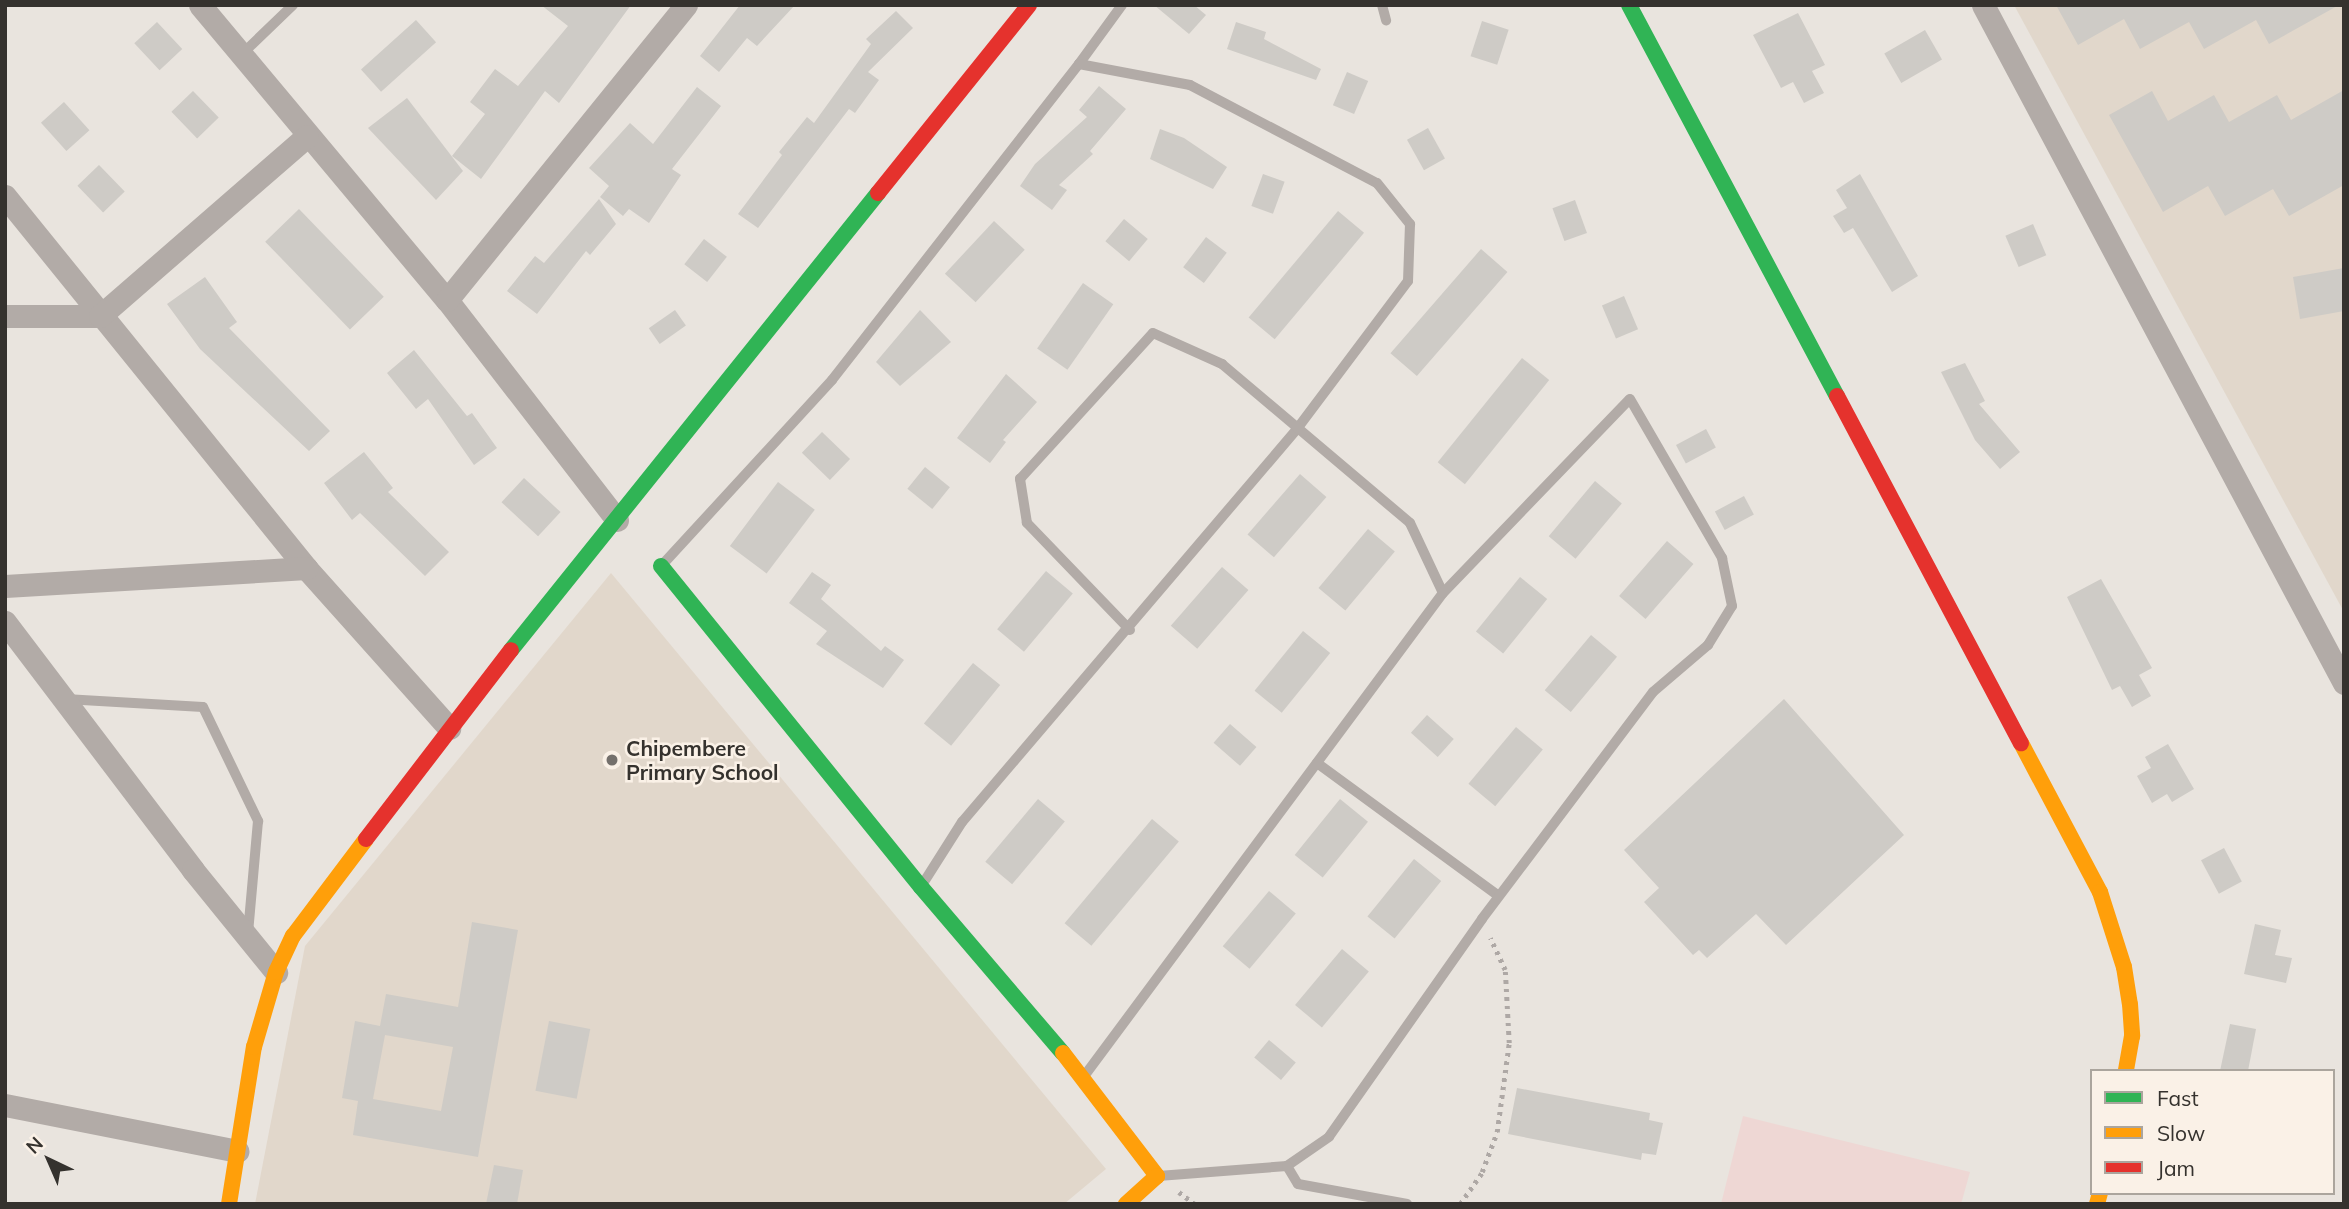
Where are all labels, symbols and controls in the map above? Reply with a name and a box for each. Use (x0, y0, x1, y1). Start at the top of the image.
place label: Chipembere Primary School (626, 735, 779, 785)
marker: Chipembere Primary School (604, 752, 620, 768)
legend (2090, 1069, 2335, 1195)
text: Fast (2157, 1085, 2199, 1111)
text: Slow (2157, 1120, 2205, 1146)
north arrow (14, 1125, 84, 1195)
text: N (21, 1131, 48, 1159)
text: Jam (2157, 1155, 2195, 1181)

